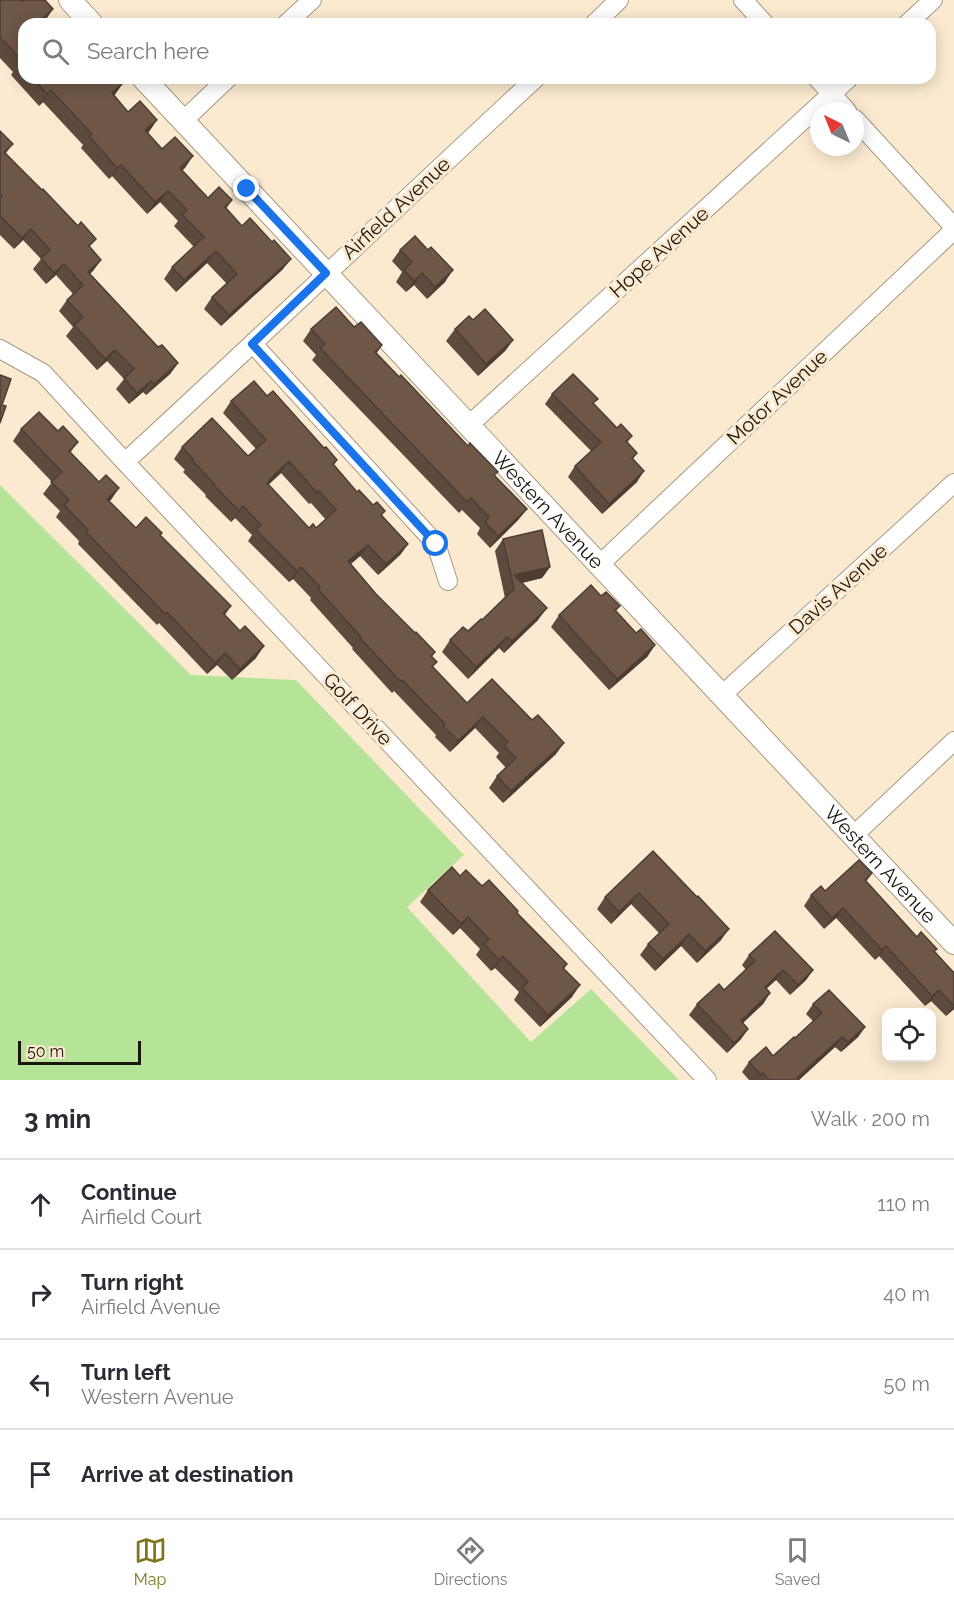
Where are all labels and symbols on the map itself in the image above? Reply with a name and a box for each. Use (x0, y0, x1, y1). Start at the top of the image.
north arrow (810, 102, 864, 156)
street label: Airfield Avenue (337, 152, 455, 264)
route end (233, 175, 259, 201)
street label: Hope Avenue (604, 201, 714, 303)
street label: Motor Avenue (722, 344, 832, 450)
street label: Western Avenue (487, 446, 609, 574)
route start (422, 530, 448, 556)
street label: Davis Avenue (784, 538, 892, 639)
street label: Golf Drive (318, 668, 398, 751)
street label: Western Avenue (819, 800, 941, 929)
scale bar (18, 1038, 141, 1066)

